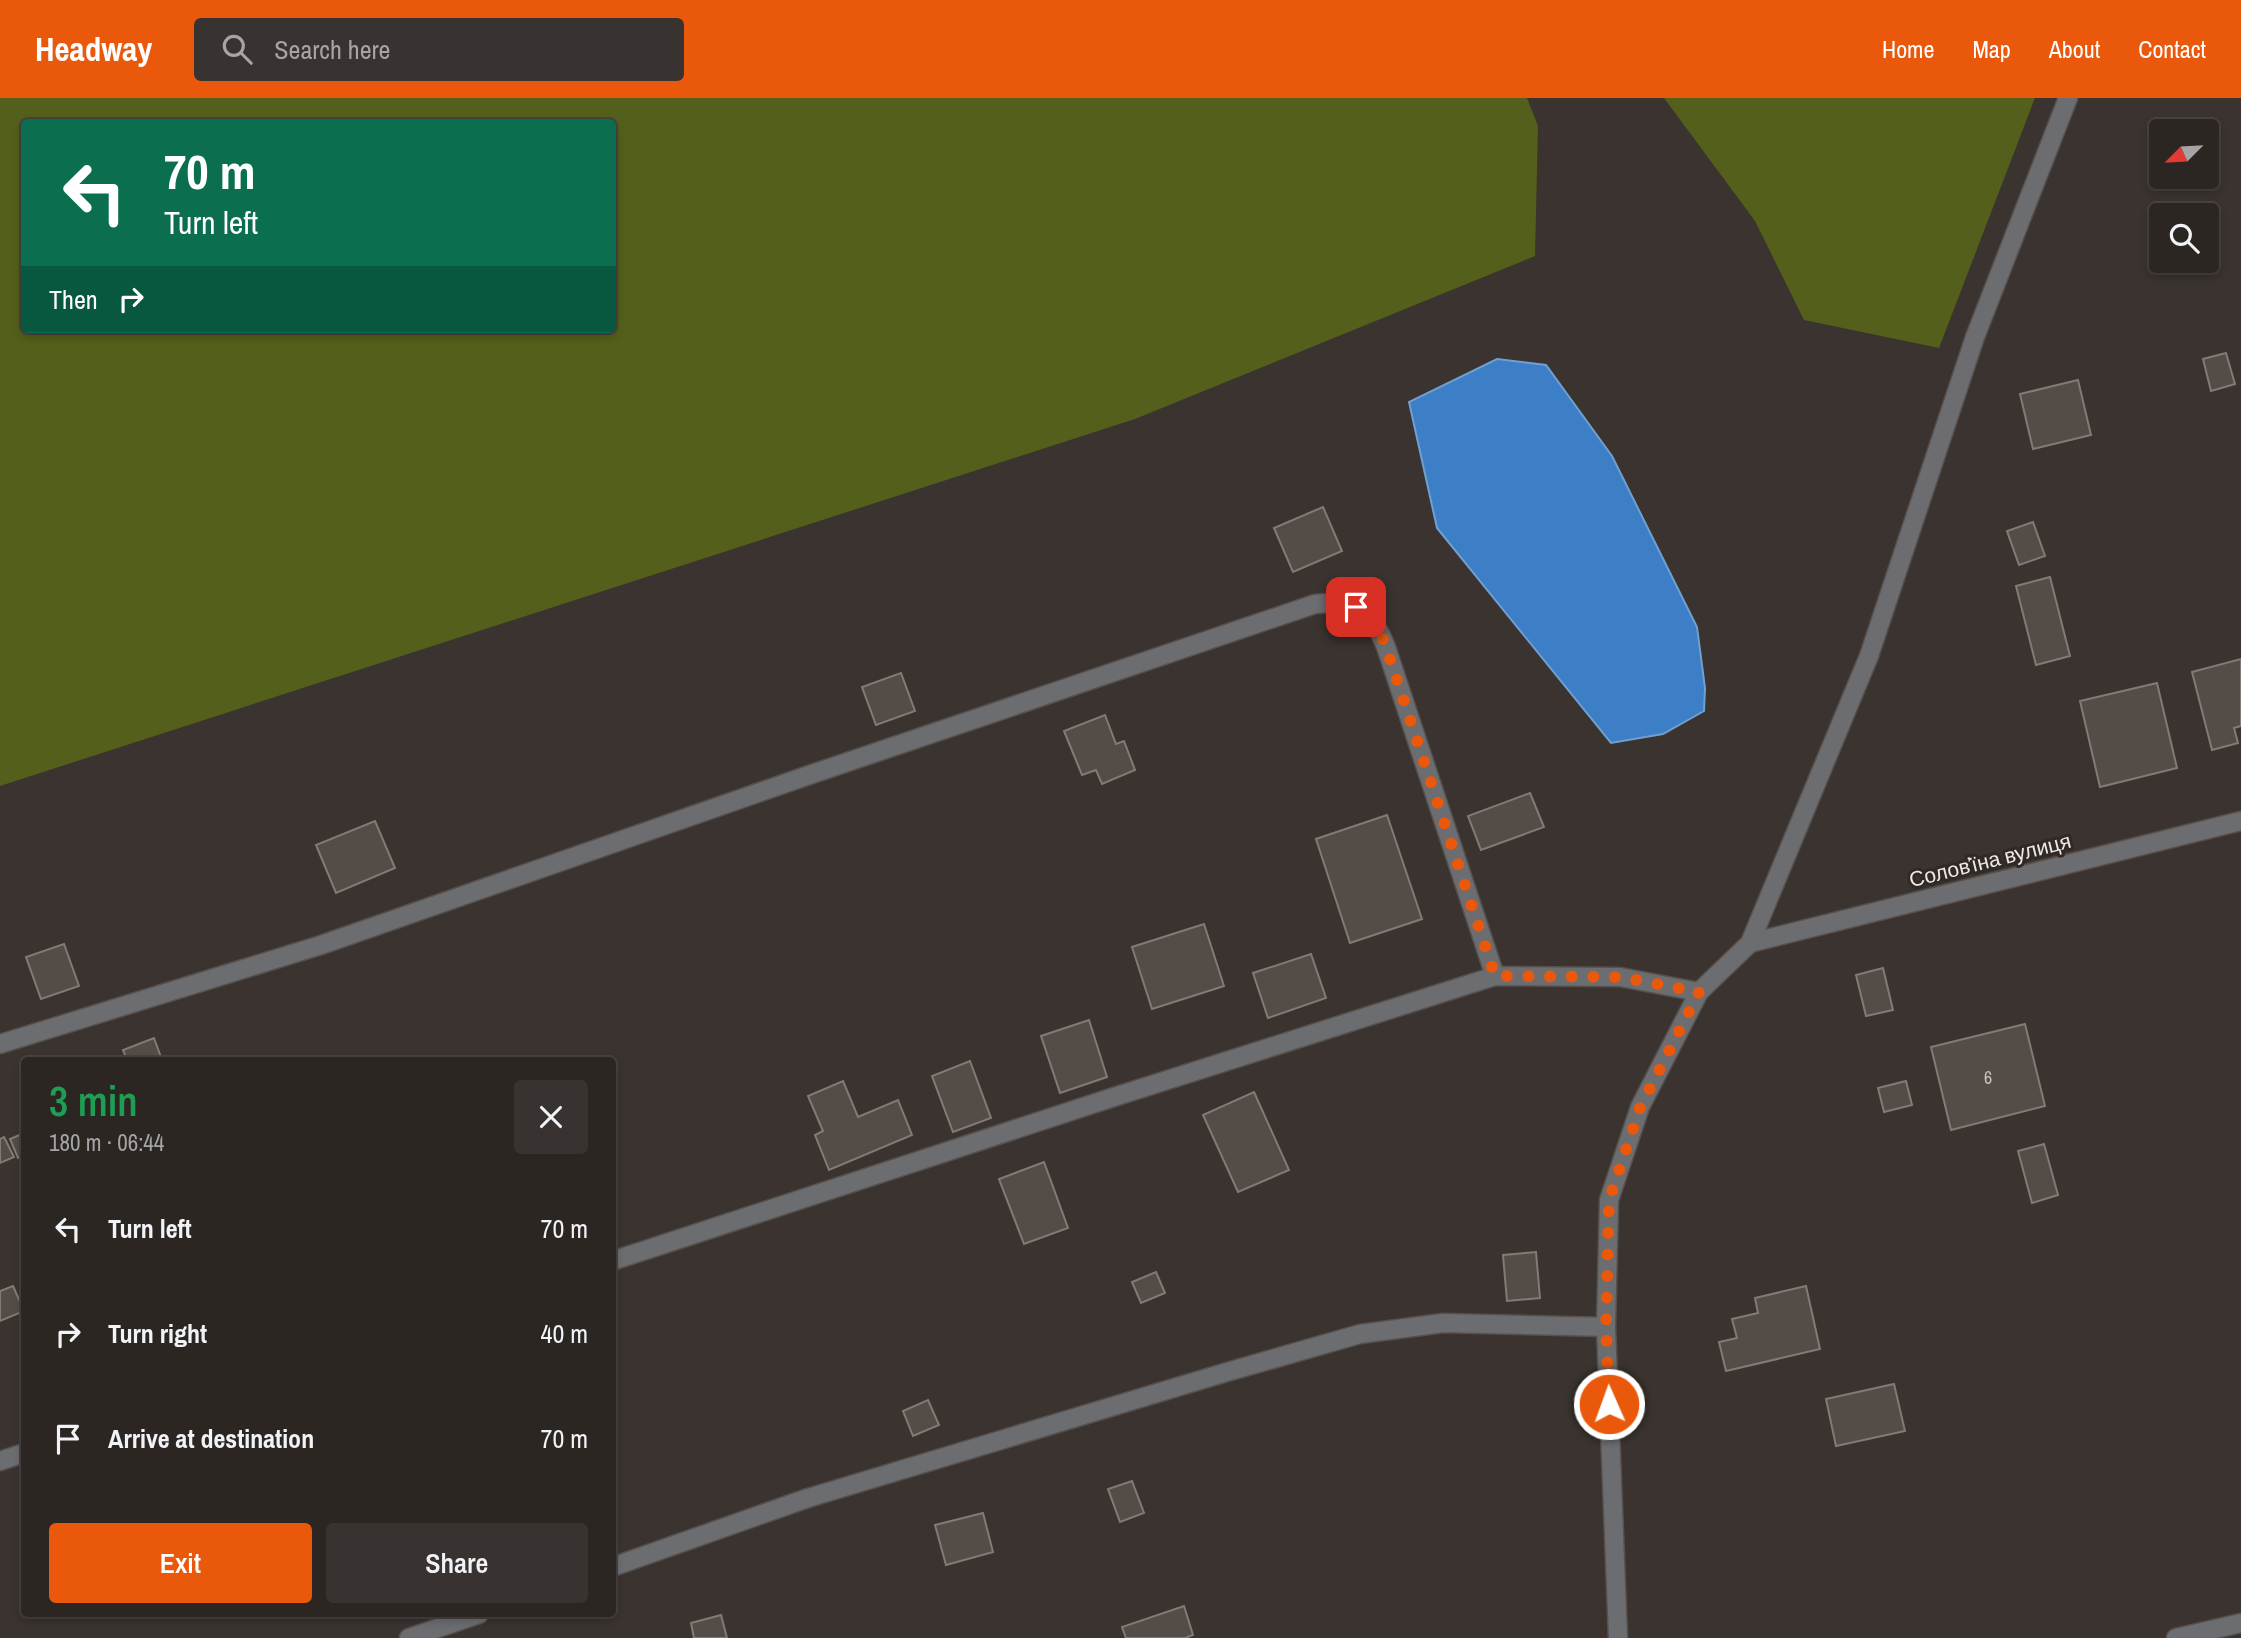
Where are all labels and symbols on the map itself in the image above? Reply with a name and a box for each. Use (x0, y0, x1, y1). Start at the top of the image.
north arrow (2149, 119, 2219, 189)
pin (1326, 577, 1386, 637)
street label: Соловʼїна вулиця (1906, 826, 2074, 894)
house number: 6 (1984, 1065, 1992, 1090)
position arrow (1572, 1367, 1646, 1441)

